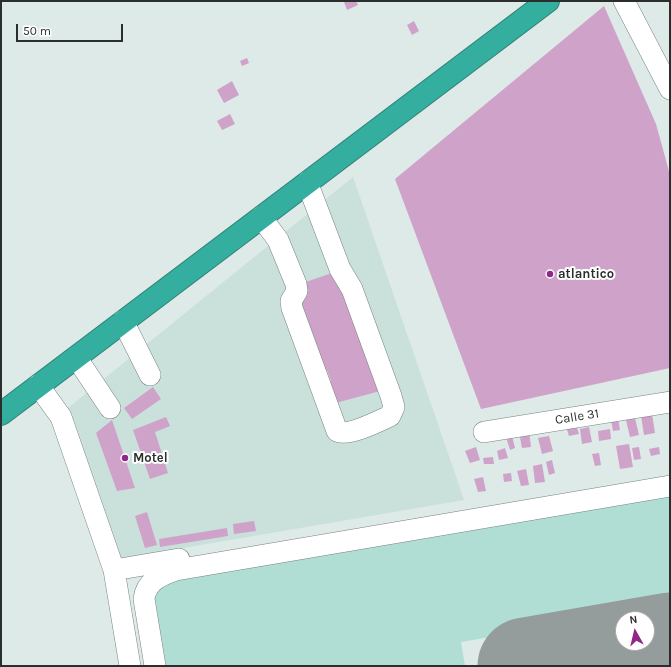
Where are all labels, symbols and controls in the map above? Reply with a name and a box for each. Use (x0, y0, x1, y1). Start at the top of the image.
scale bar (18, 16, 125, 42)
text: 50 m (23, 24, 51, 38)
place label: atlantico (558, 266, 614, 282)
marker: atlantico (545, 269, 555, 279)
street label: Calle 31 (554, 406, 600, 428)
place label: Motel (133, 450, 168, 466)
marker: Motel (120, 453, 130, 463)
north arrow (615, 611, 655, 651)
text: N (629, 613, 638, 627)

